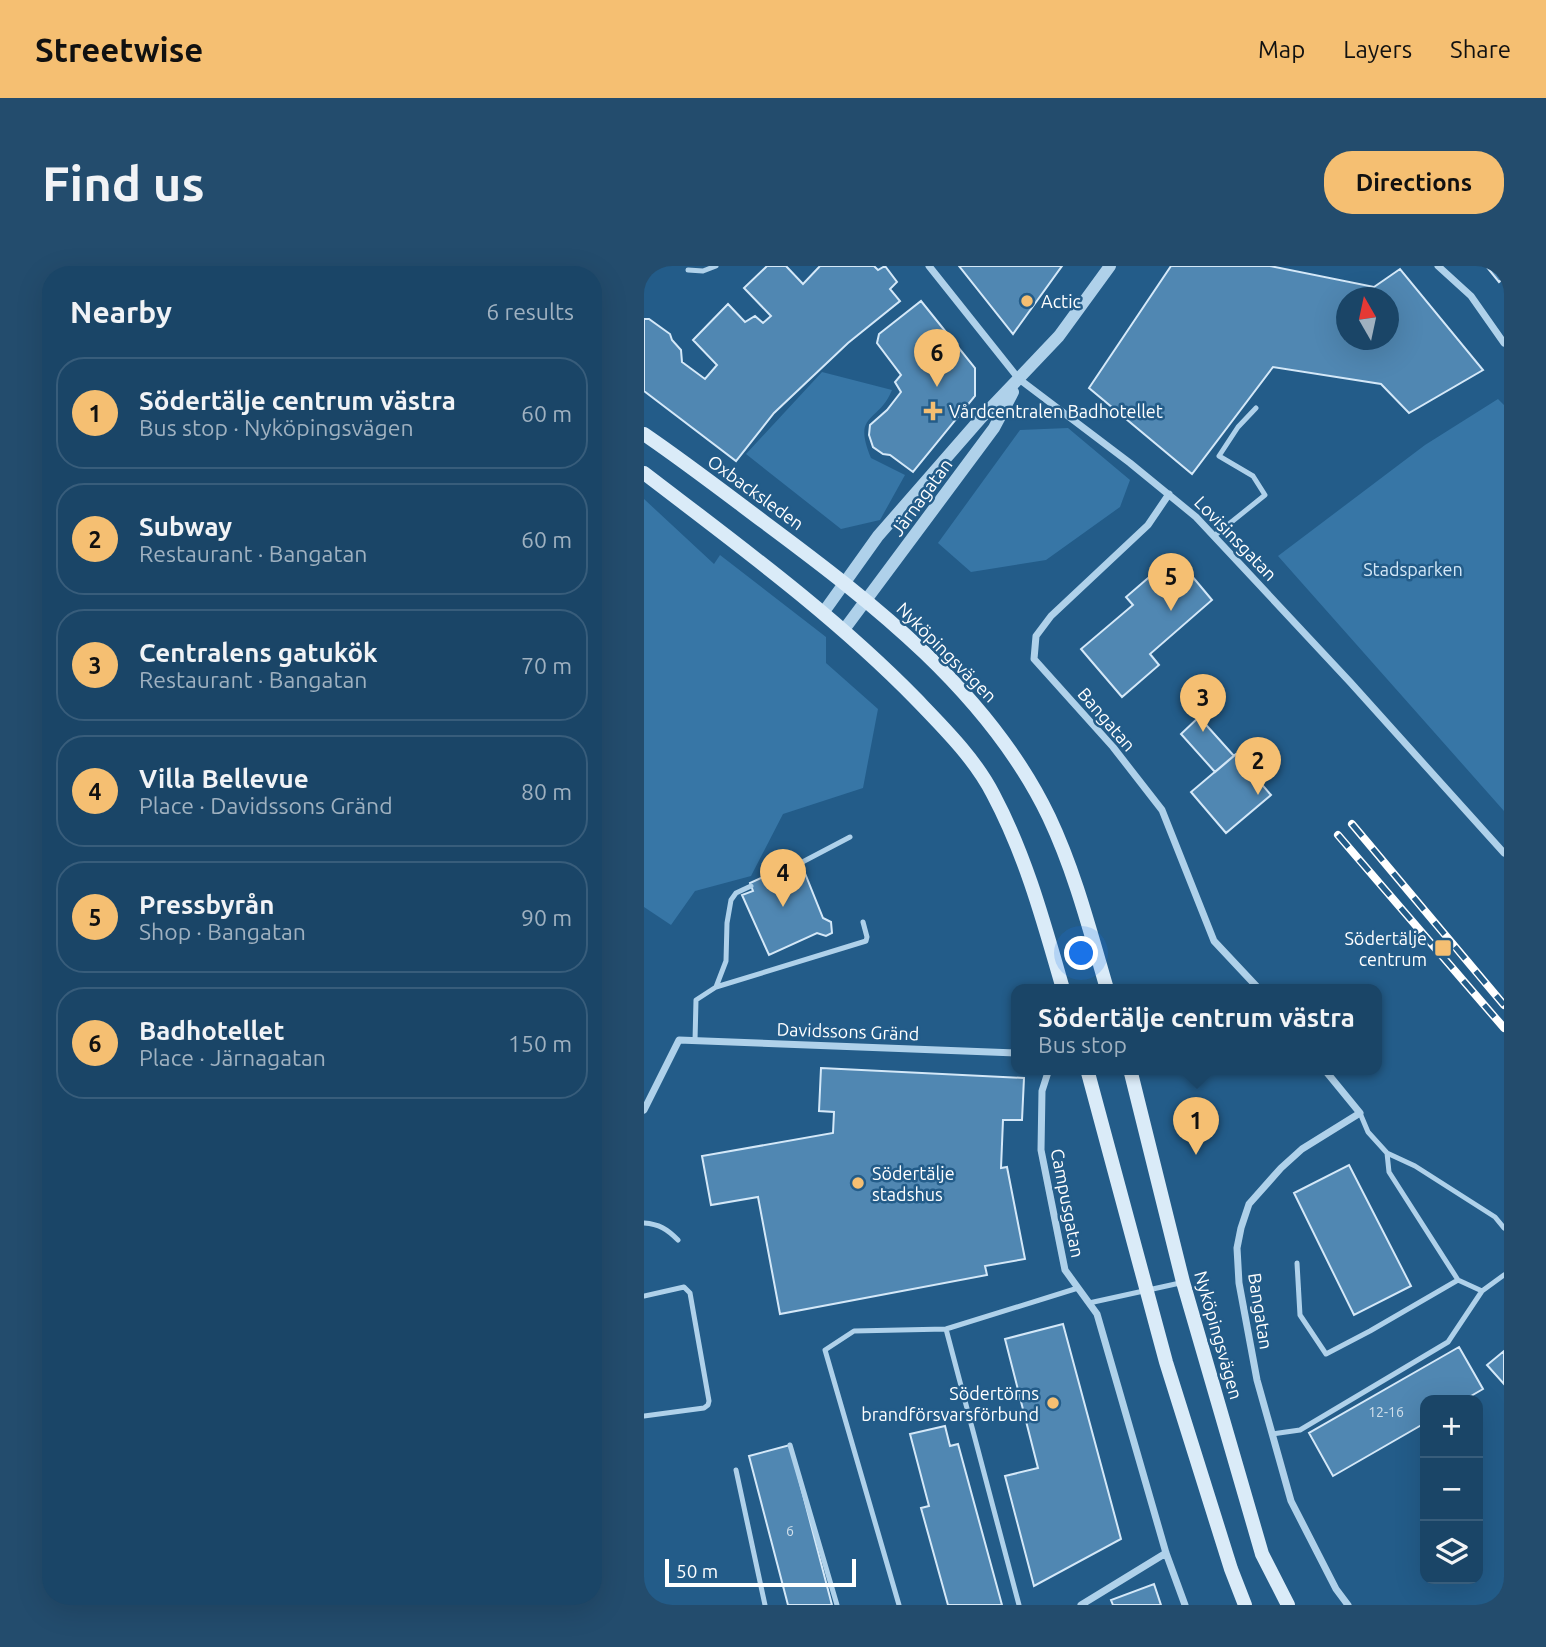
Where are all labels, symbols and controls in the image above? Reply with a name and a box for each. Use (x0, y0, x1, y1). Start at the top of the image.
text: Streetwise (35, 31, 203, 68)
text: Map (1258, 36, 1305, 63)
text: Layers (1343, 36, 1412, 63)
text: Share (1450, 36, 1511, 63)
button: Directions (1324, 151, 1504, 214)
text: Find us (42, 155, 205, 210)
north arrow (1336, 287, 1399, 350)
place label: Actic (1041, 291, 1081, 311)
marker: Actic (1019, 293, 1035, 309)
text: Nearby (70, 295, 172, 329)
text: 6 results (486, 299, 574, 324)
pin: 6 (914, 329, 960, 387)
text: Södertälje centrum västra (139, 386, 456, 415)
text: 1 (89, 401, 101, 426)
text: 60 m (521, 401, 572, 426)
marker: Vårdcentralen Badhotellet (923, 401, 943, 421)
place label: Vårdcentralen Badhotellet (949, 401, 1163, 421)
text: Bus stop · Nyköpingsvägen (139, 415, 414, 440)
street label: Oxbacksleden (704, 451, 808, 533)
street label: Järnagatan (886, 454, 956, 540)
street label: Lovisinsgatan (1191, 492, 1281, 584)
text: Subway (139, 512, 232, 541)
text: 2 (89, 527, 101, 552)
text: 60 m (521, 527, 572, 552)
text: Restaurant · Bangatan (139, 541, 367, 566)
pin: 5 (1148, 553, 1194, 611)
park label: Stadsparken (1363, 559, 1463, 579)
street label: Nyköpingsvägen (893, 598, 1001, 706)
text: Centralens gatukök (139, 638, 378, 667)
text: 3 (89, 653, 101, 678)
text: 70 m (521, 653, 572, 678)
text: Restaurant · Bangatan (139, 667, 367, 692)
pin: 3 (1180, 674, 1226, 732)
street label: Bangatan (1074, 683, 1140, 755)
pin: 2 (1235, 737, 1281, 795)
text: Villa Bellevue (139, 764, 309, 793)
text: 4 (89, 779, 101, 804)
text: 80 m (521, 779, 572, 804)
text: Place · Davidssons Gränd (139, 793, 393, 818)
pin: 4 (760, 849, 806, 907)
text: Pressbyrån (139, 890, 274, 919)
text: 5 (89, 905, 101, 930)
text: 90 m (521, 905, 572, 930)
text: Shop · Bangatan (139, 919, 306, 944)
place label: Södertälje centrum (1344, 928, 1427, 969)
your location (1064, 936, 1098, 970)
marker: Södertälje centrum (1433, 938, 1453, 958)
popup (1011, 984, 1382, 1075)
text: Södertälje centrum västra (1038, 1003, 1355, 1032)
text: Badhotellet (139, 1016, 285, 1045)
street label: Davidssons Gränd (776, 1019, 920, 1043)
text: 6 (89, 1031, 101, 1056)
text: 150 m (508, 1031, 572, 1056)
text: Bus stop (1038, 1032, 1127, 1057)
text: Place · Järnagatan (139, 1045, 326, 1070)
pin: 1 (1173, 1097, 1219, 1155)
street label: Campusgatan (1048, 1147, 1088, 1259)
place label: Södertälje stadshus (872, 1163, 955, 1204)
marker: Södertälje stadshus (850, 1175, 866, 1191)
street label: Nyköpingsvägen (1191, 1268, 1247, 1402)
street label: Bangatan (1245, 1271, 1277, 1351)
place label: Södertörns brandförsvarsförbund (861, 1383, 1039, 1424)
marker: Södertörns brandförsvarsförbund (1045, 1395, 1061, 1411)
map controls (1420, 1395, 1483, 1584)
button: + (1420, 1395, 1483, 1458)
house number: 12-16 (1368, 1404, 1404, 1420)
button: − (1420, 1458, 1483, 1521)
button: layers (1420, 1521, 1483, 1584)
house number: 6 (786, 1523, 794, 1539)
scale bar (665, 1556, 856, 1588)
text: 50 m (676, 1560, 718, 1582)

